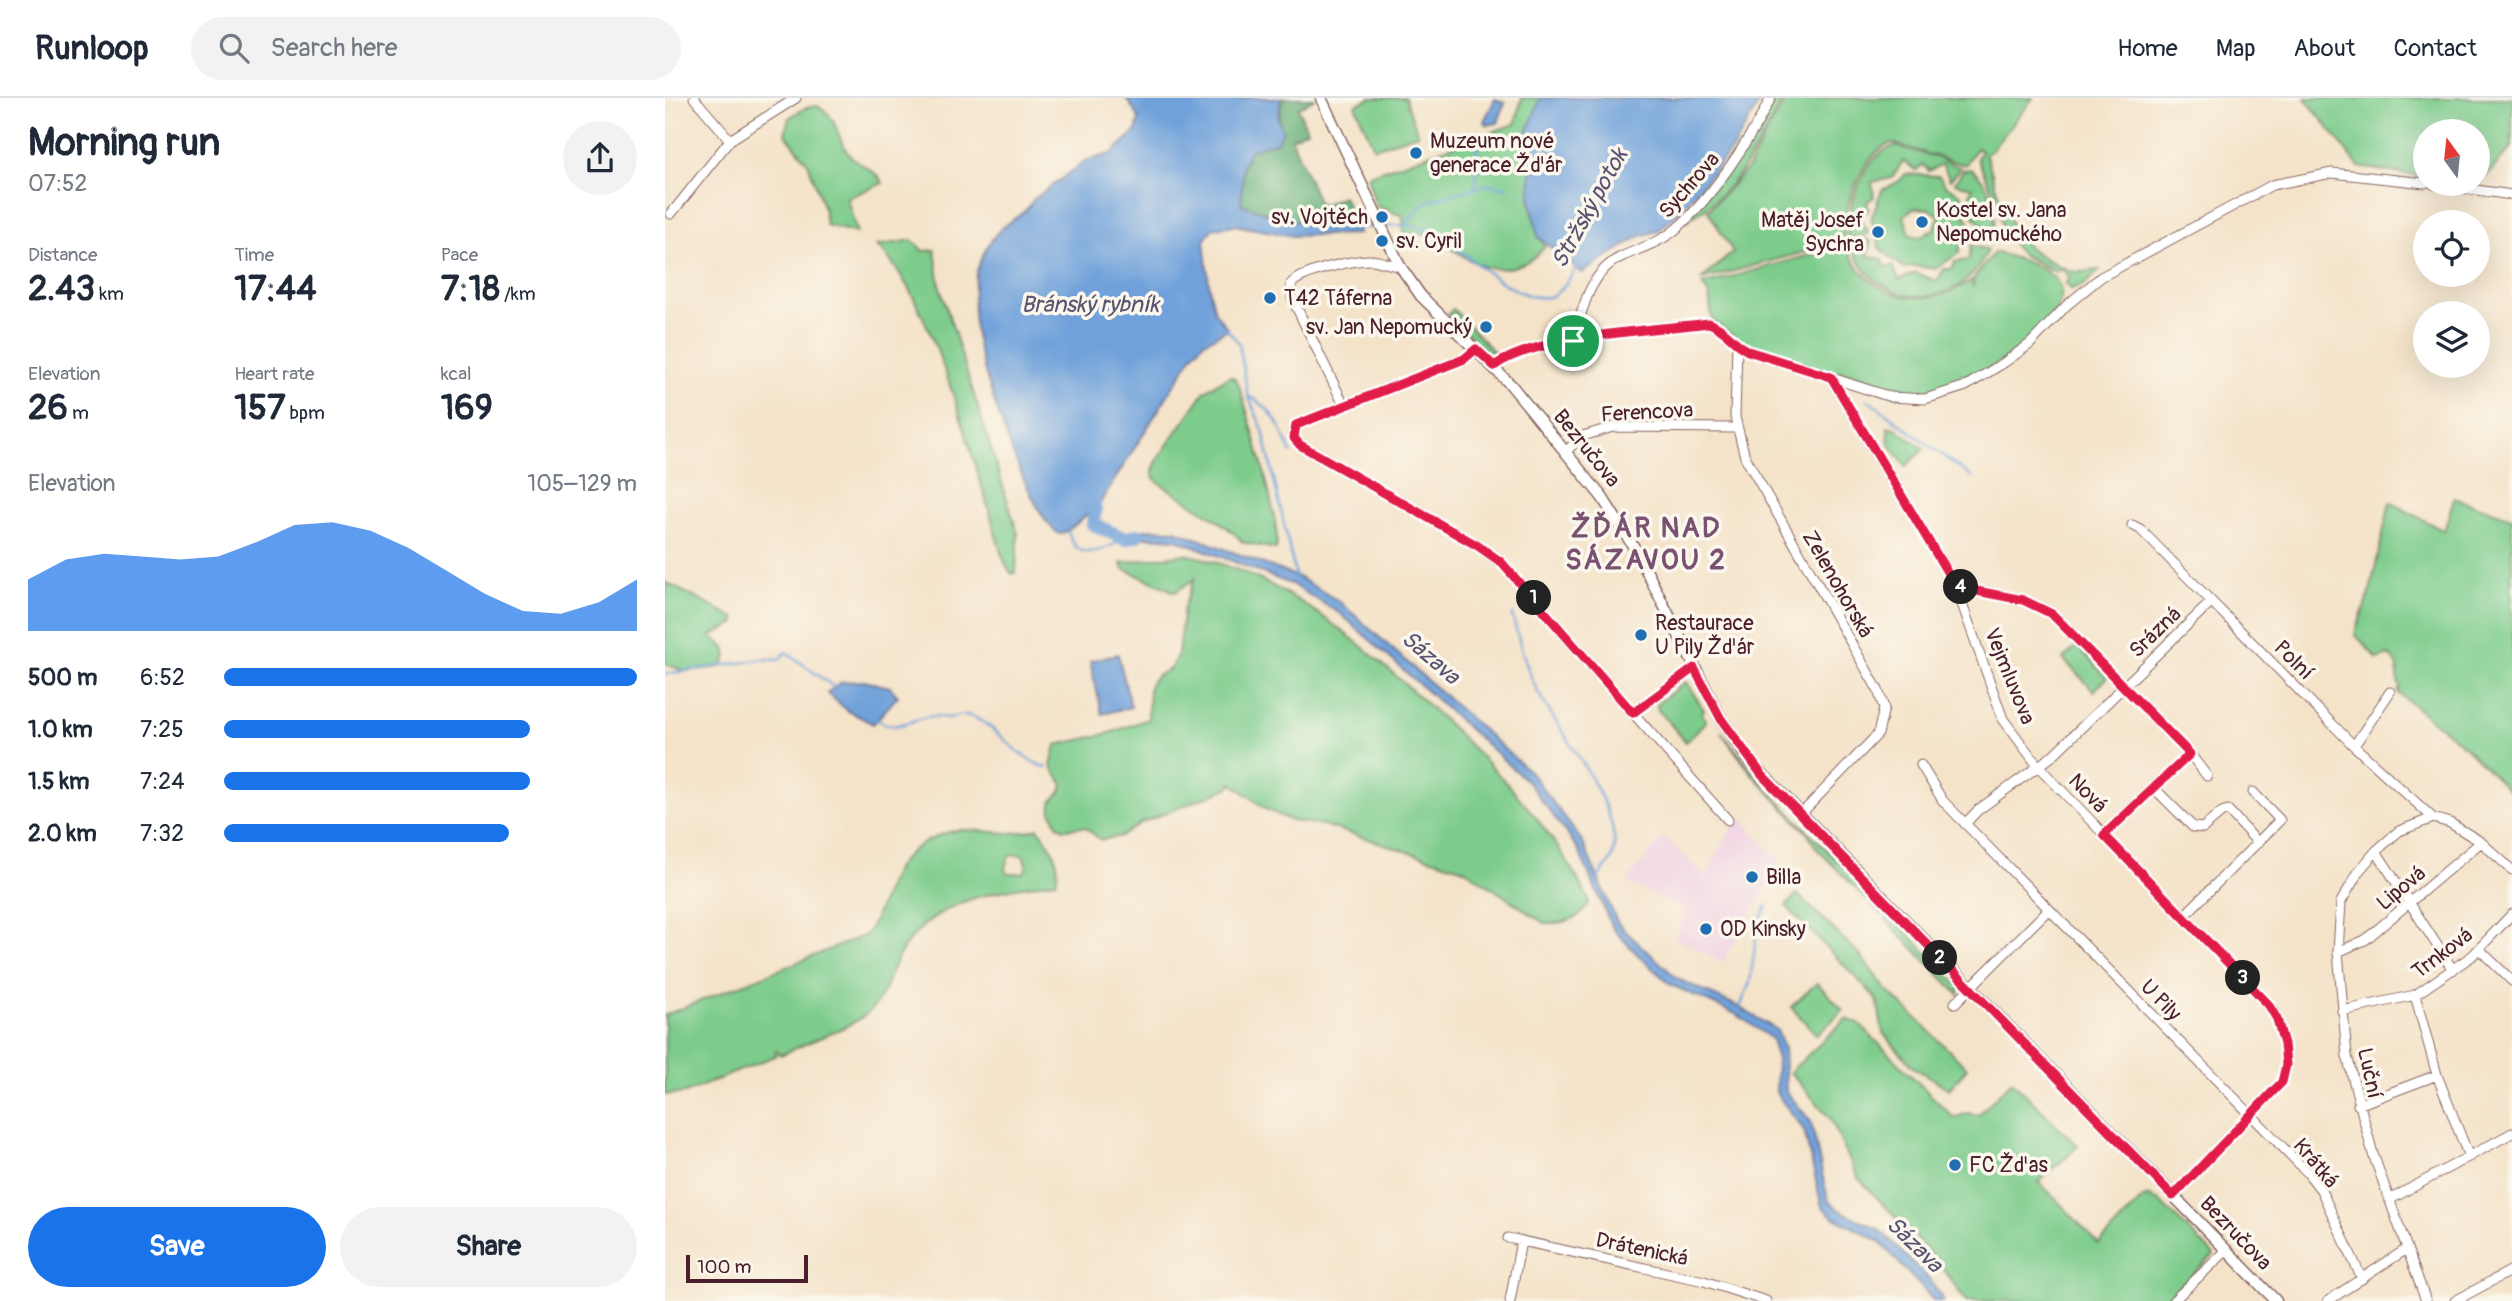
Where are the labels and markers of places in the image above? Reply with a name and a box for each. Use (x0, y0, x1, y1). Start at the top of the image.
place label: Muzeum nové generace Žďár (1430, 128, 1563, 179)
marker: Muzeum nové generace Žďár (1408, 145, 1424, 161)
place label: Kostel sv. Jana Nepomuckého (1936, 197, 2067, 248)
place label: sv. Vojtěch (1271, 204, 1368, 231)
place label: Matěj Josef Sychra (1761, 207, 1864, 258)
marker: sv. Vojtěch (1374, 209, 1390, 225)
marker: Kostel sv. Jana Nepomuckého (1914, 214, 1930, 230)
marker: Matěj Josef Sychra (1870, 224, 1886, 240)
place label: sv. Cyril (1396, 228, 1462, 255)
marker: sv. Cyril (1374, 233, 1390, 249)
place label: T42 Táferna (1284, 285, 1392, 312)
marker: T42 Táferna (1262, 290, 1278, 306)
pin (1543, 311, 1603, 371)
place label: sv. Jan Nepomucký (1306, 314, 1472, 341)
marker: sv. Jan Nepomucký (1478, 319, 1494, 335)
pin: 4 (1943, 570, 1979, 604)
pin: 1 (1517, 580, 1551, 616)
place label: Restaurace U Pily Žďár (1655, 610, 1755, 661)
marker: Restaurace U Pily Žďár (1633, 627, 1649, 643)
place label: Billa (1766, 864, 1801, 891)
marker: Billa (1744, 869, 1760, 885)
place label: OD Kinsky (1720, 916, 1806, 943)
marker: OD Kinsky (1698, 921, 1714, 937)
pin: 2 (1923, 940, 1957, 976)
pin: 3 (2225, 960, 2261, 996)
place label: FC Žďas (1969, 1152, 2048, 1179)
marker: FC Žďas (1947, 1157, 1963, 1173)

